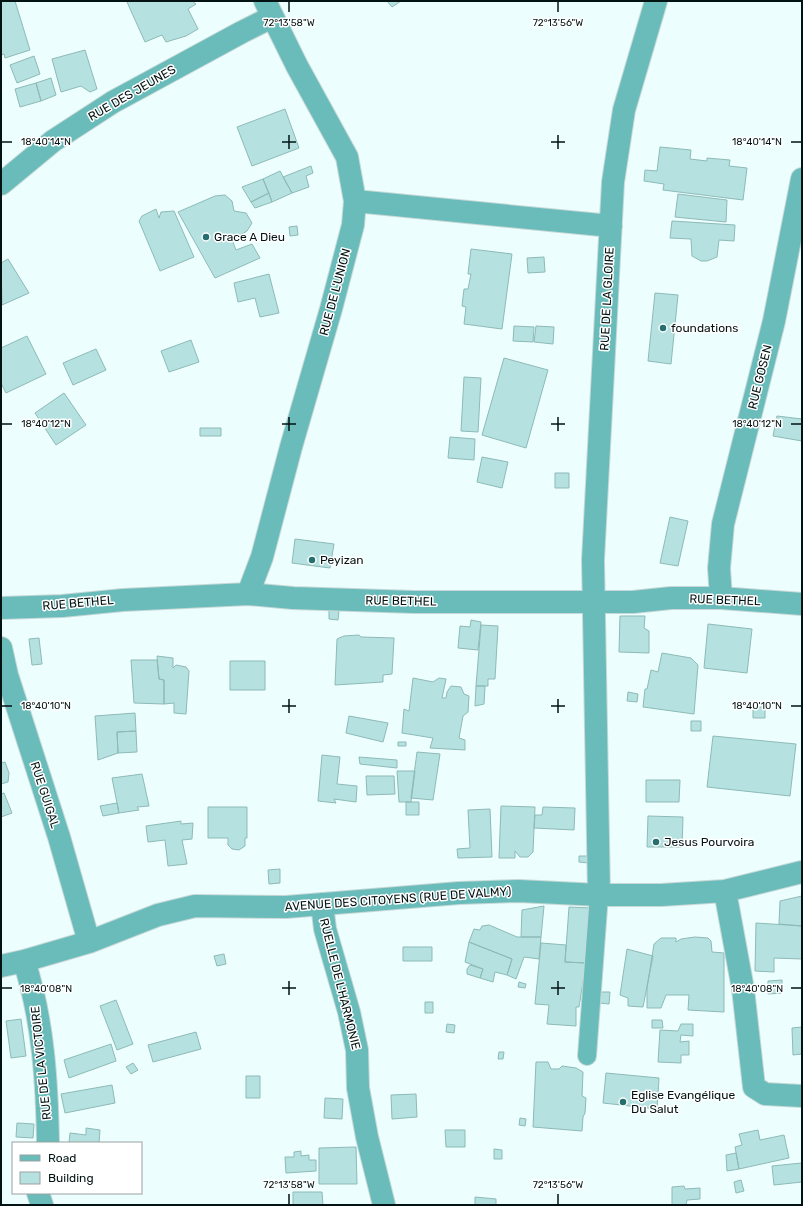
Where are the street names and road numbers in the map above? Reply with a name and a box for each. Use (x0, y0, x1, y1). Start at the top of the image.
street label: RUE DES JEUNES (86, 62, 178, 124)
street label: RUE DE L'UNION (317, 247, 353, 337)
street label: RUE DE LA GLOIRE (597, 247, 617, 351)
street label: RUE GOSEN (745, 343, 775, 411)
street label: RUE BETHEL (689, 592, 761, 608)
street label: RUE BETHEL (42, 593, 114, 613)
street label: RUE BETHEL (365, 593, 437, 609)
street label: RUE GUIGAL (28, 760, 62, 830)
street label: AVENUE DES CITOYENS (RUE DE VALMY) (284, 884, 512, 914)
street label: RUELLE DE L'HARMONIE (317, 917, 363, 1051)
street label: RUE DE LA VICTOIRE (28, 1005, 54, 1121)

